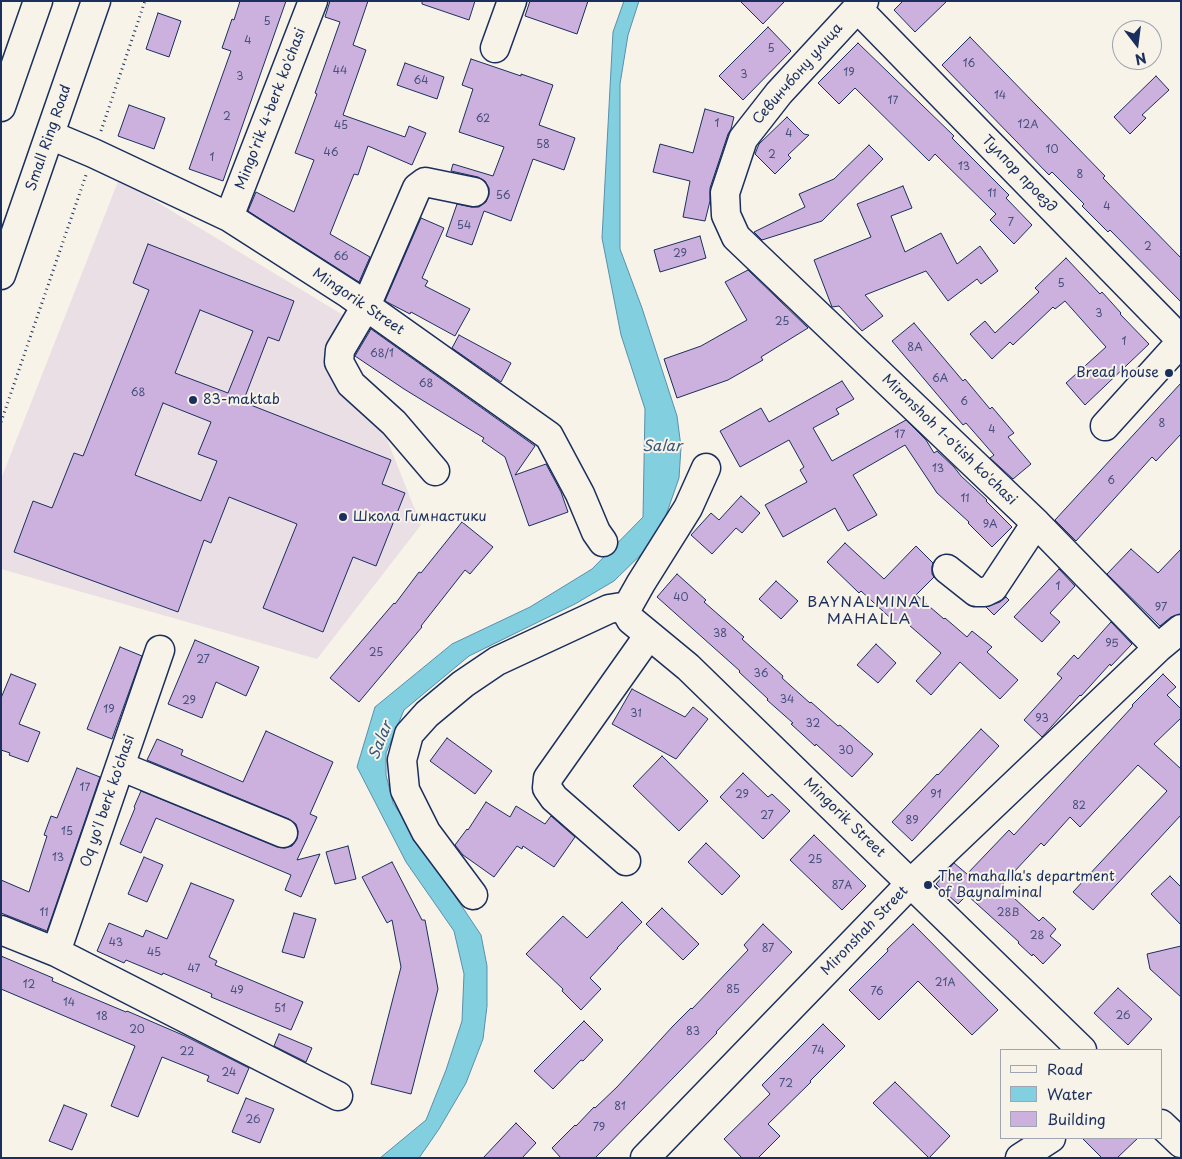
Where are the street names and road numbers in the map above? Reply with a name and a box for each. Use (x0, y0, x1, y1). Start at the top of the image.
street label: Севинчбону улица (749, 20, 847, 128)
street label: Mingo'rik 4-berk ko'chasi (232, 26, 310, 192)
street label: Small Ring Road (23, 83, 75, 193)
street label: Тулпор проезд (978, 132, 1060, 216)
street label: Mingorik Street (309, 265, 407, 339)
street label: Mironshoh 1-o'tish ko'chasi (878, 371, 1020, 509)
street label: Oq yo'l berk ko'chasi (77, 732, 139, 870)
street label: Mingorik Street (800, 775, 888, 861)
street label: Mironshah Street (818, 883, 912, 979)

